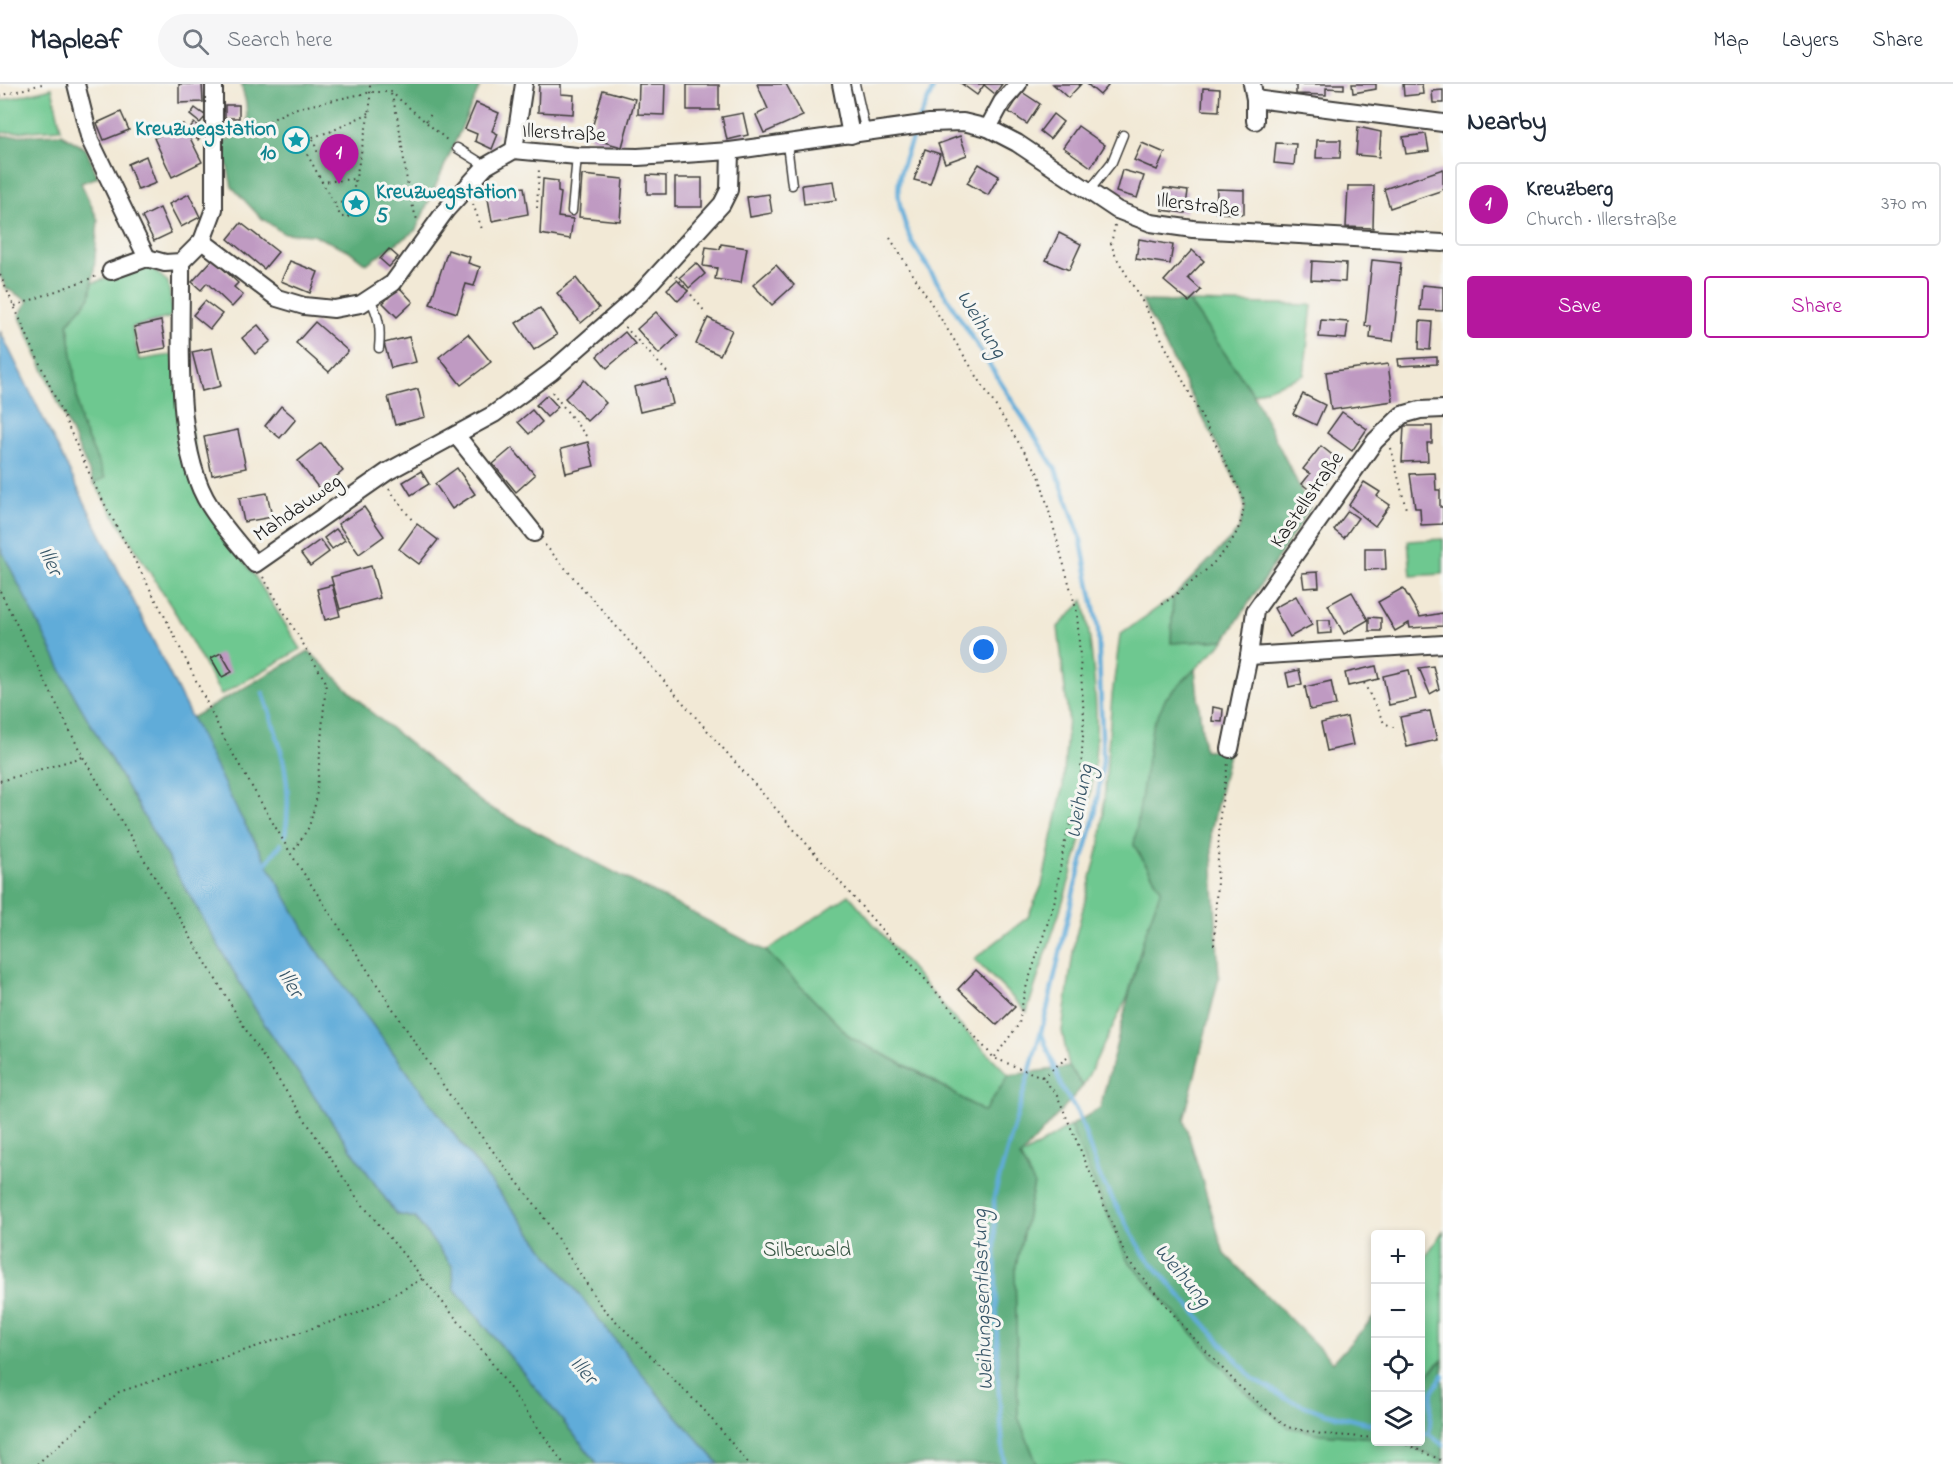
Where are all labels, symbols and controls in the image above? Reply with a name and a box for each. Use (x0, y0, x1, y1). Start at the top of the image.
search box (158, 14, 578, 68)
text: Mapleaf (30, 21, 122, 62)
icon: search (179, 25, 212, 58)
text: Search here (227, 25, 332, 57)
text: Map (1713, 26, 1749, 56)
text: Layers (1782, 26, 1839, 56)
text: Share (1872, 26, 1923, 56)
text: Nearby (1467, 104, 1546, 142)
place label: Kreuzwegstation 10 (135, 115, 276, 169)
street label: Illerstraße (521, 117, 607, 151)
place icon: Kreuzwegstation 10 (281, 125, 311, 155)
pin: 1 (320, 135, 358, 184)
text: Kreuzberg (1526, 174, 1613, 206)
place label: Kreuzwegstation 5 (376, 178, 517, 232)
street label: Illerstraße (1154, 186, 1242, 226)
place icon: Kreuzwegstation 5 (341, 188, 371, 218)
text: 1 (1485, 190, 1492, 219)
text: 370 m (1881, 190, 1927, 219)
text: Church · Illerstraße (1526, 206, 1677, 235)
button: Save (1467, 276, 1692, 338)
button: Share (1704, 276, 1929, 338)
water label: Weihung (947, 284, 1014, 366)
street label: Kastellstraße (1263, 445, 1352, 555)
street label: Mahdauweg (248, 467, 350, 552)
water label: Iller (29, 541, 71, 584)
your location (969, 635, 998, 664)
water label: Weihung (1059, 761, 1103, 841)
water label: Iller (268, 963, 312, 1007)
water label: Weihungsentlastung (965, 1208, 1003, 1391)
map controls (1371, 1230, 1425, 1446)
button: + (1371, 1230, 1425, 1284)
park label: Silberwald (763, 1236, 851, 1266)
water label: Weihung (1145, 1237, 1219, 1316)
button: − (1371, 1284, 1425, 1338)
button: locate (1371, 1338, 1425, 1392)
water label: Iller (561, 1349, 606, 1395)
button: layers (1371, 1392, 1425, 1446)

